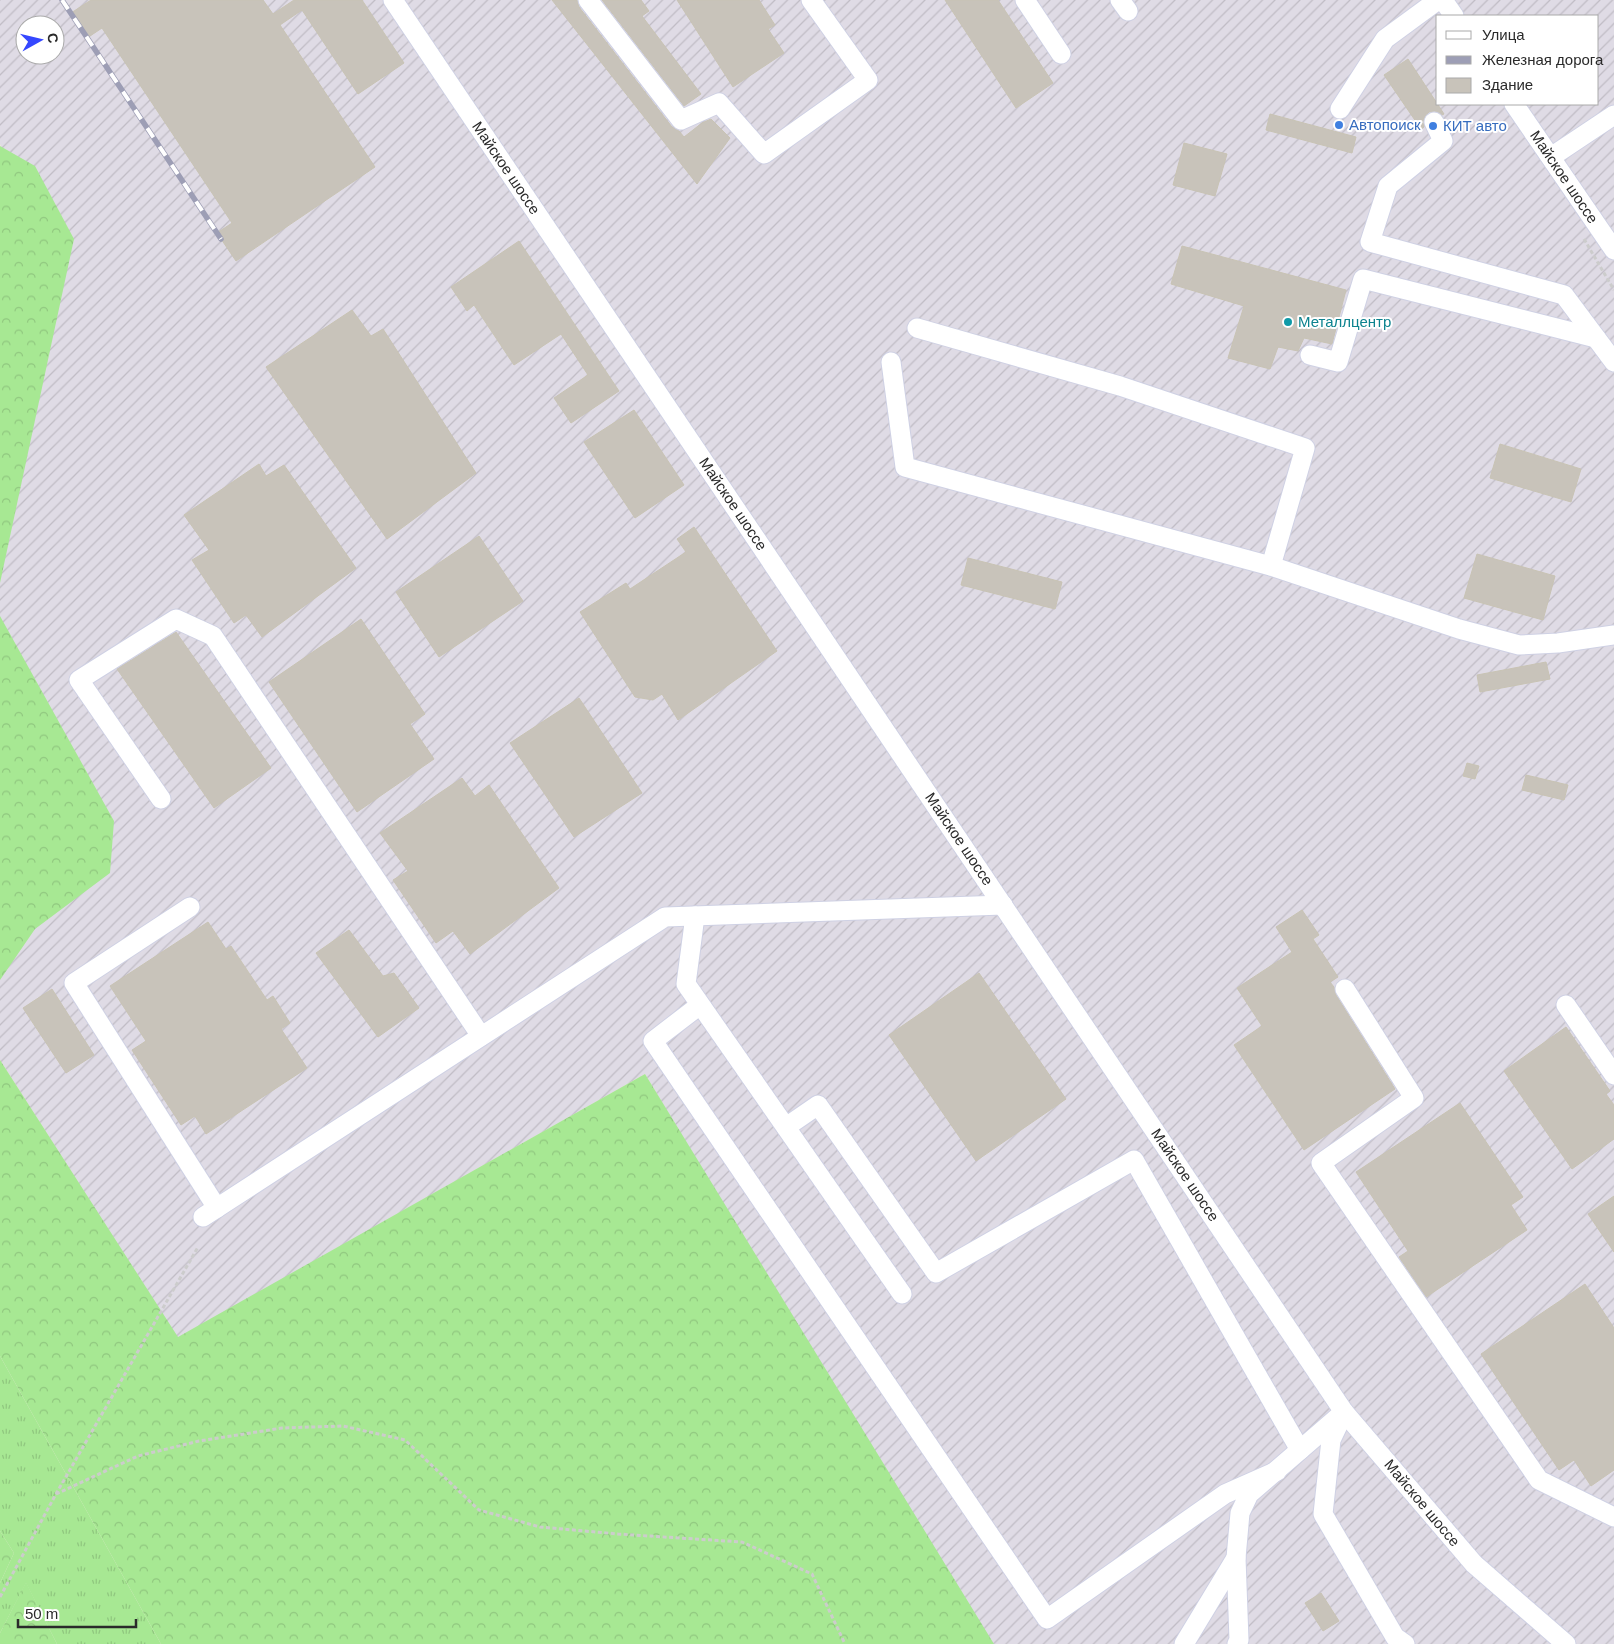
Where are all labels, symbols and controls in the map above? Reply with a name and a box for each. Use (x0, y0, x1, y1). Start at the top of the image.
north arrow (15, 15, 65, 65)
legend (1436, 15, 1599, 105)
text: Улица (1482, 26, 1525, 43)
text: С (44, 32, 62, 44)
text: Железная дорога (1482, 51, 1604, 68)
text: Здание (1482, 76, 1533, 93)
place label: Автопоиск (1349, 116, 1421, 133)
place label: КИТ авто (1443, 117, 1507, 134)
street label: Майское шоссе (469, 118, 544, 217)
marker: Автопоиск (1333, 119, 1345, 131)
marker: КИТ авто (1427, 120, 1439, 132)
street label: Майское шоссе (1527, 127, 1602, 226)
place label: Металлцентр (1298, 313, 1391, 330)
marker: Металлцентр (1282, 316, 1294, 328)
street label: Майское шоссе (696, 454, 771, 553)
street label: Майское шоссе (922, 789, 997, 888)
street label: Майское шоссе (1148, 1125, 1223, 1224)
street label: Майское шоссе (1381, 1456, 1464, 1550)
scale bar (18, 1596, 135, 1628)
text: 50 m (25, 1605, 58, 1622)

